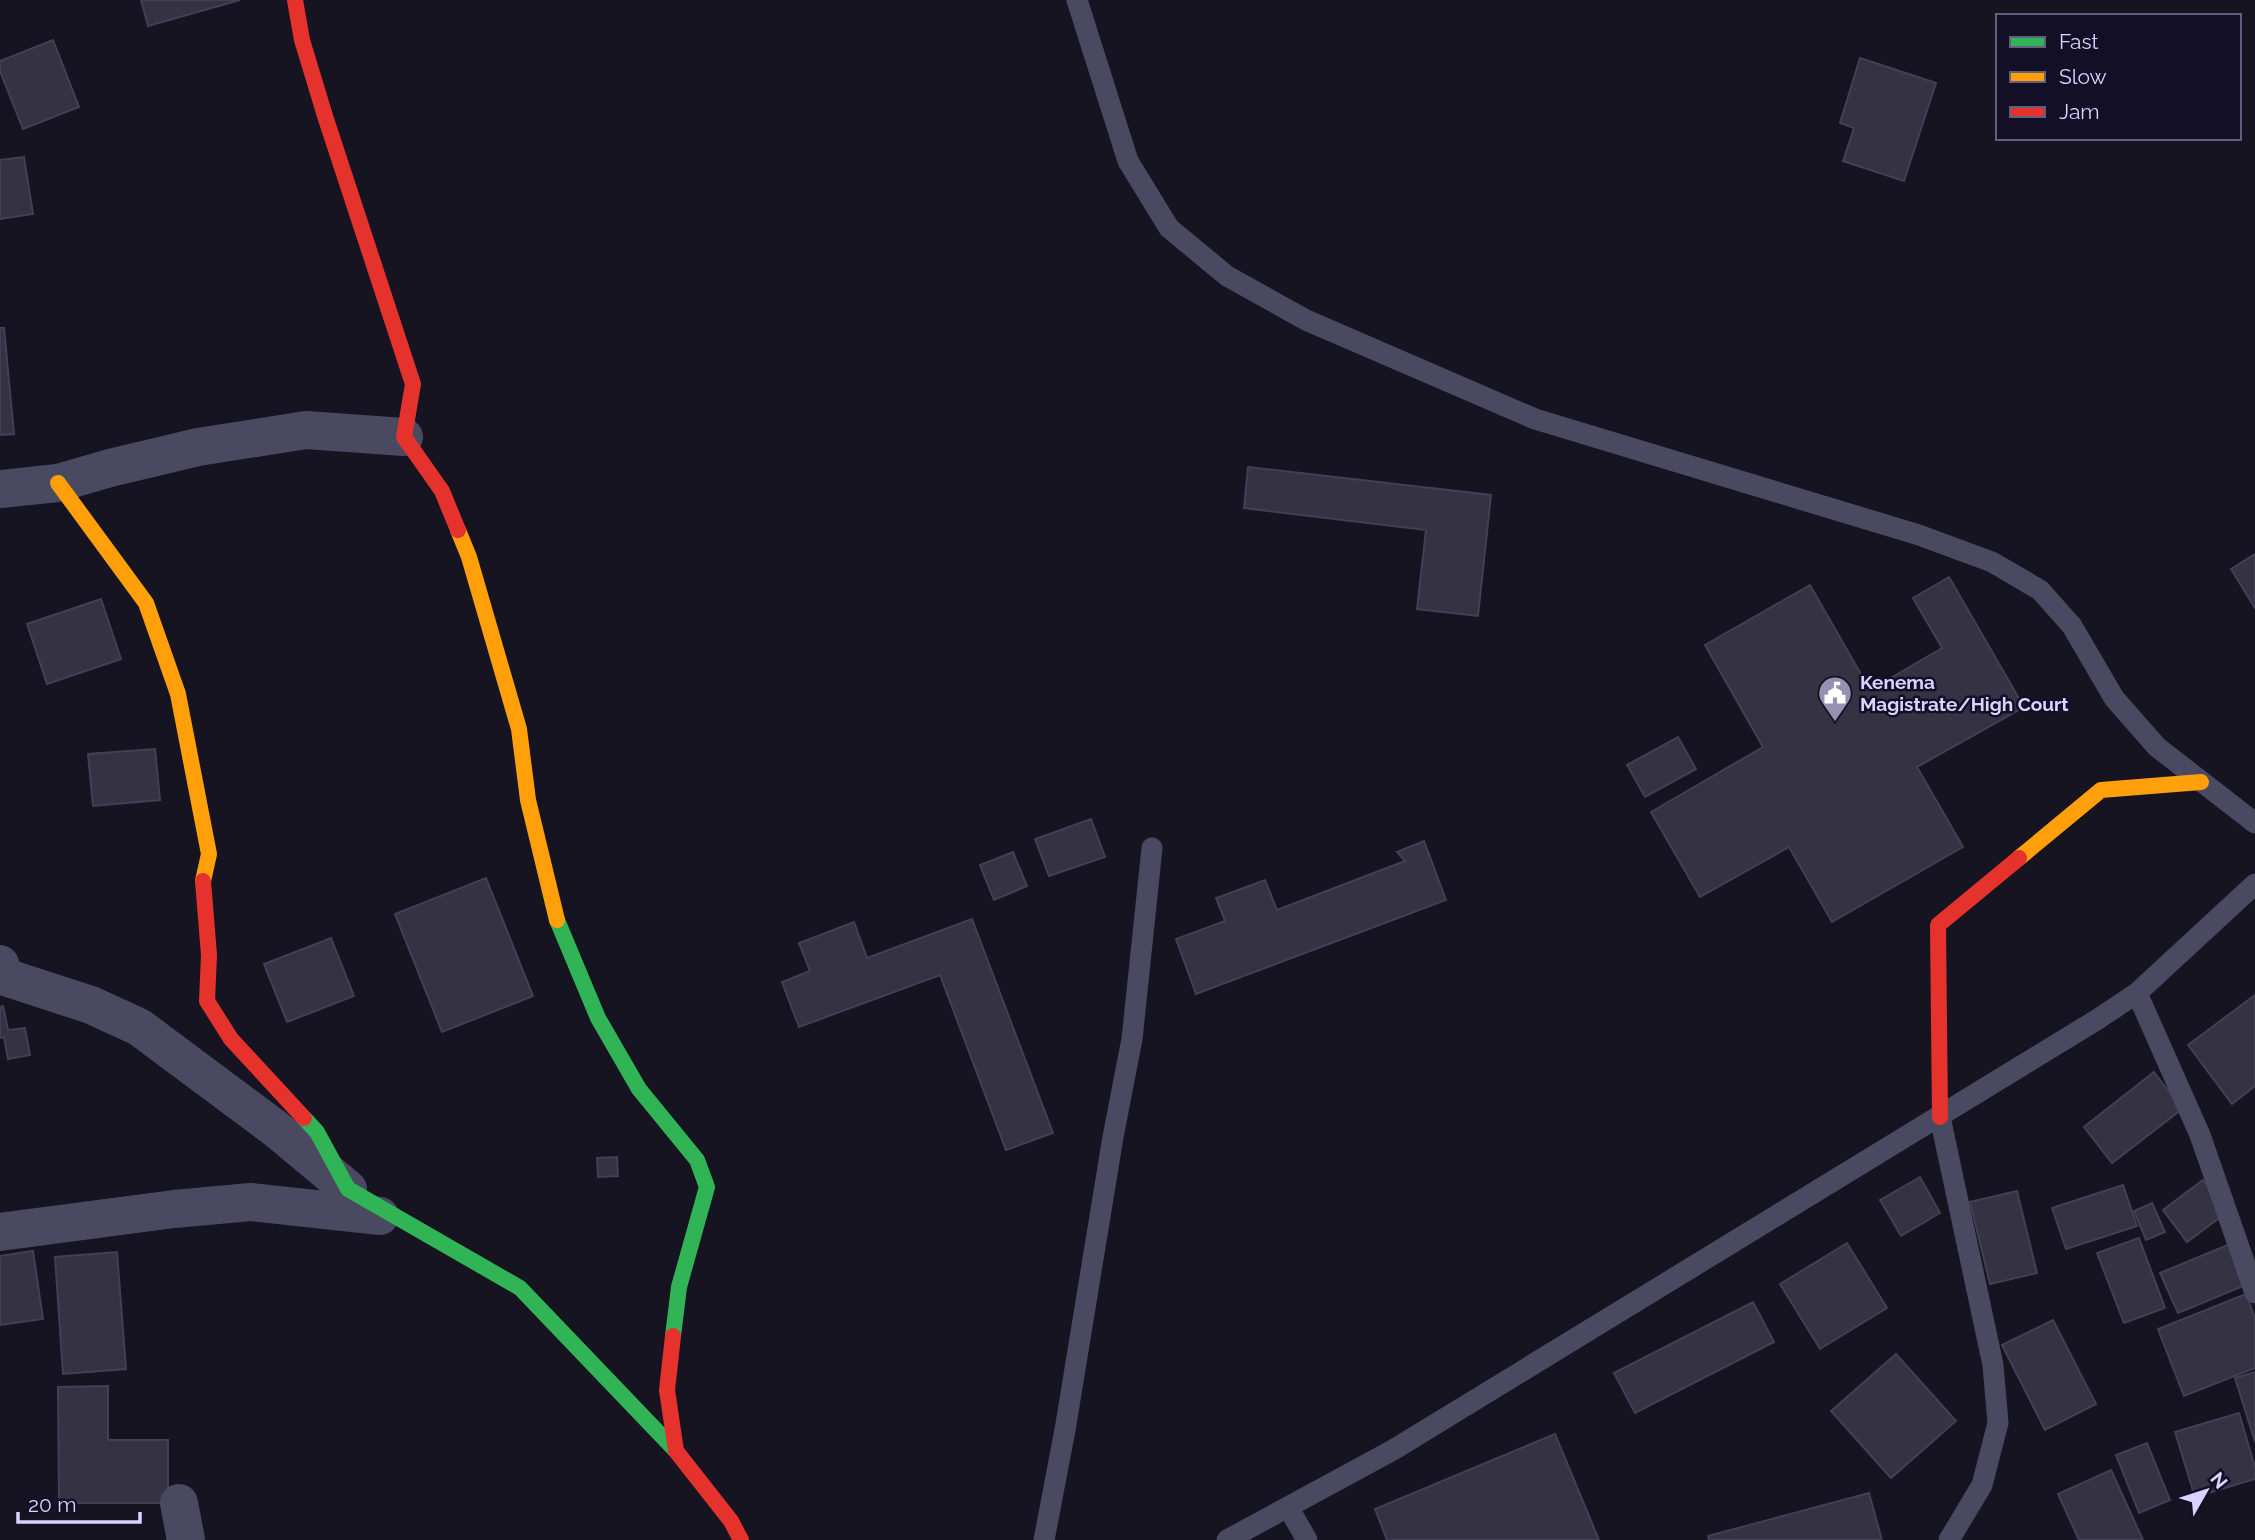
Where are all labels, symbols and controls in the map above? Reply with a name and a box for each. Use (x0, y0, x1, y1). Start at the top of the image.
legend (1996, 14, 2241, 140)
text: Fast (2059, 29, 2099, 54)
text: Slow (2059, 64, 2107, 89)
text: Jam (2059, 99, 2100, 124)
place label: Kenema Magistrate/High Court (1860, 671, 2069, 715)
public building icon: Kenema Magistrate/High Court (1816, 674, 1854, 723)
north arrow (2171, 1456, 2241, 1526)
text: N (2206, 1468, 2232, 1493)
scale bar (18, 1480, 140, 1524)
text: 20 m (28, 1492, 76, 1517)

